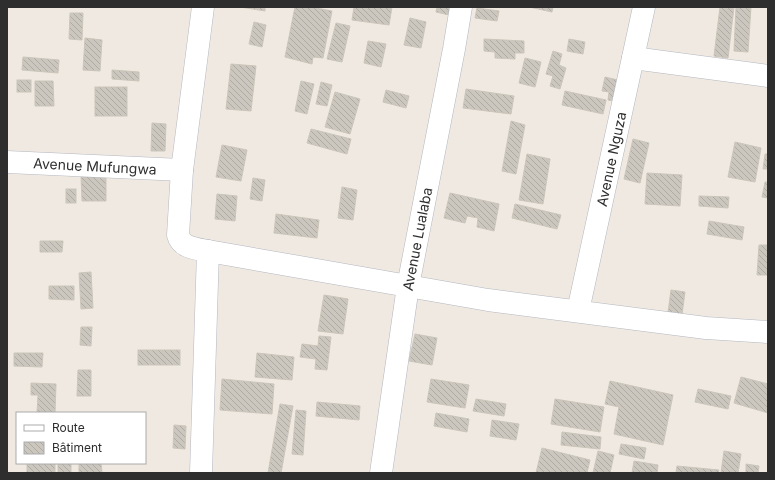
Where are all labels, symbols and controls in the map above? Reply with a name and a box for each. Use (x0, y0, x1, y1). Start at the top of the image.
street label: Avenue Nguza (593, 110, 629, 208)
street label: Avenue Mufungwa (33, 154, 157, 178)
street label: Avenue Lualaba (399, 186, 435, 292)
legend (16, 412, 146, 464)
text: Route (52, 420, 85, 435)
text: Bâtiment (52, 440, 102, 455)

